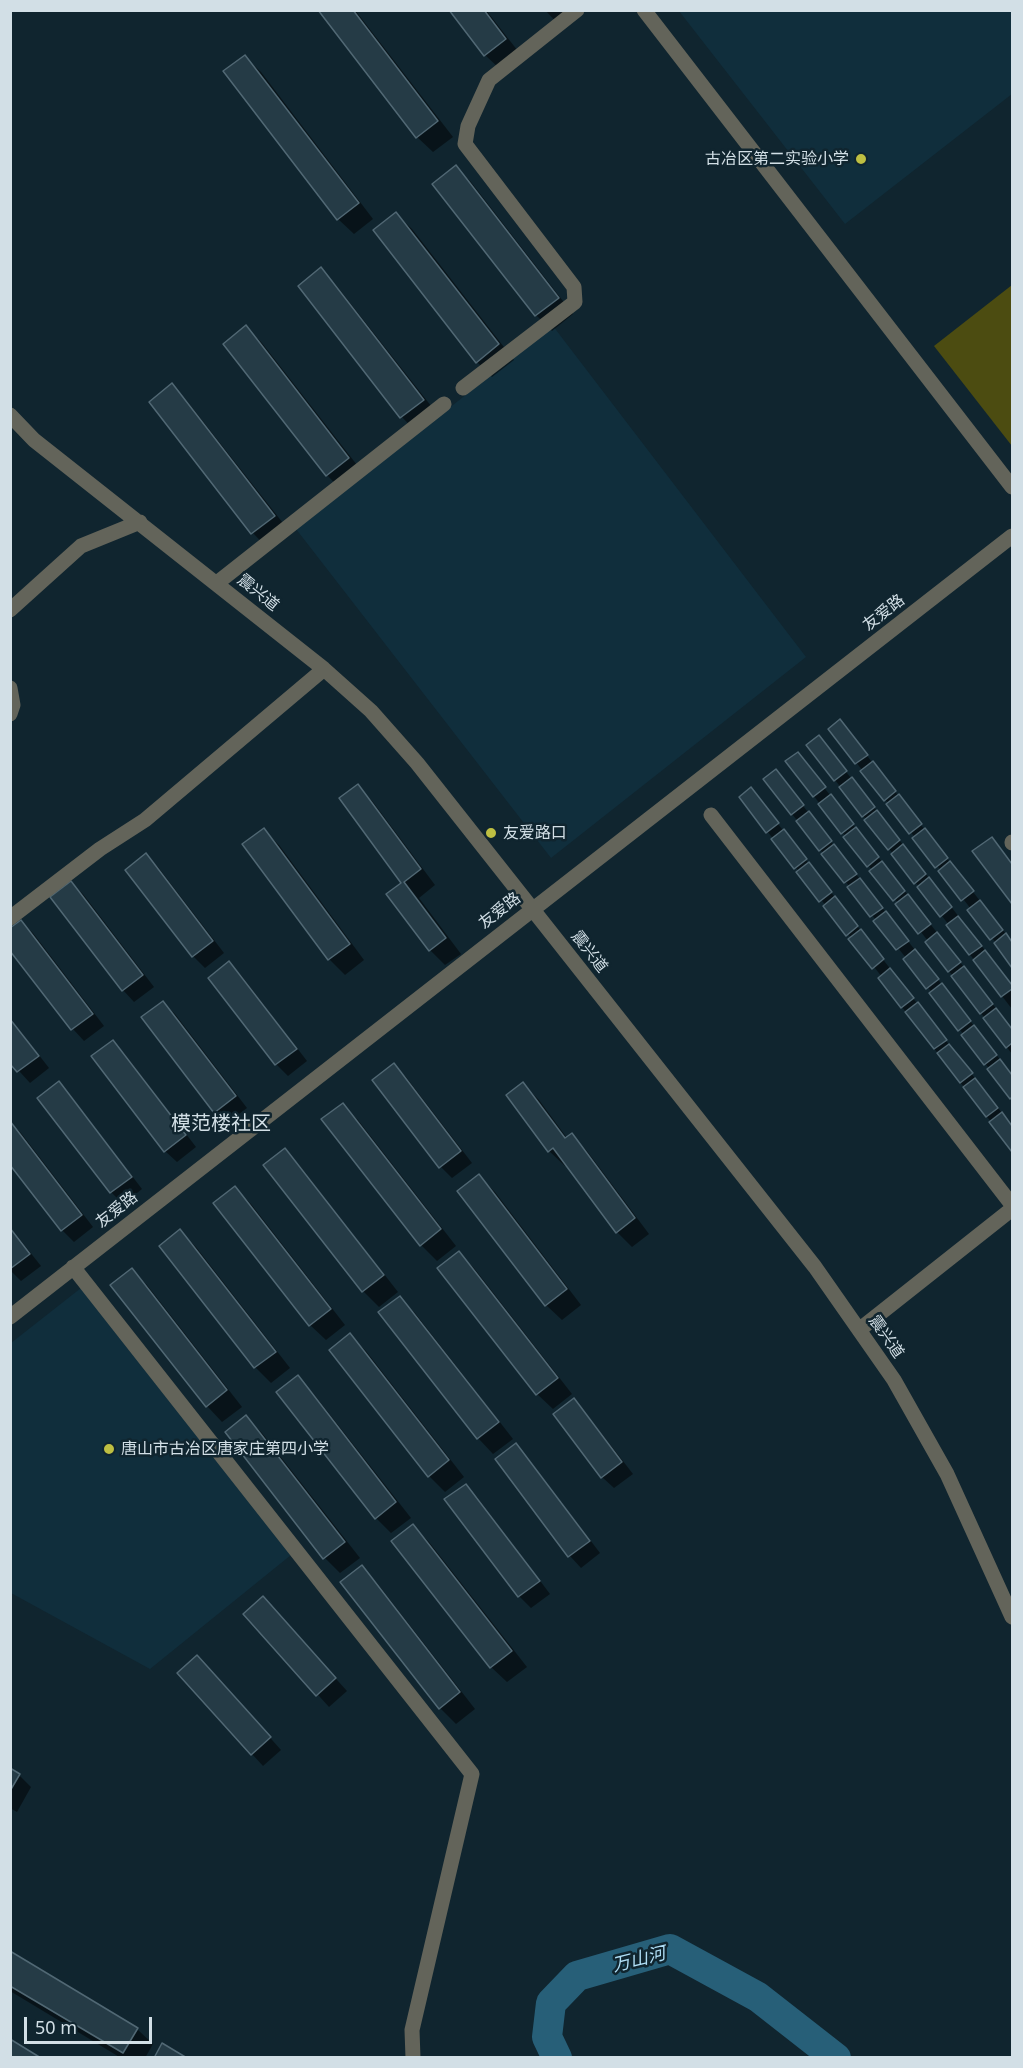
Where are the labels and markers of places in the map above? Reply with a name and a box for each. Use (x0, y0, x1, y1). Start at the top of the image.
place label: 古冶区第二实验小学 (705, 149, 849, 169)
marker: 古冶区第二实验小学 (854, 152, 868, 166)
place label: 友爱路口 (503, 823, 567, 843)
marker: 友爱路口 (484, 826, 498, 840)
place label: 唐山市古冶区唐家庄第四小学 (121, 1439, 329, 1459)
marker: 唐山市古冶区唐家庄第四小学 (102, 1442, 116, 1456)

